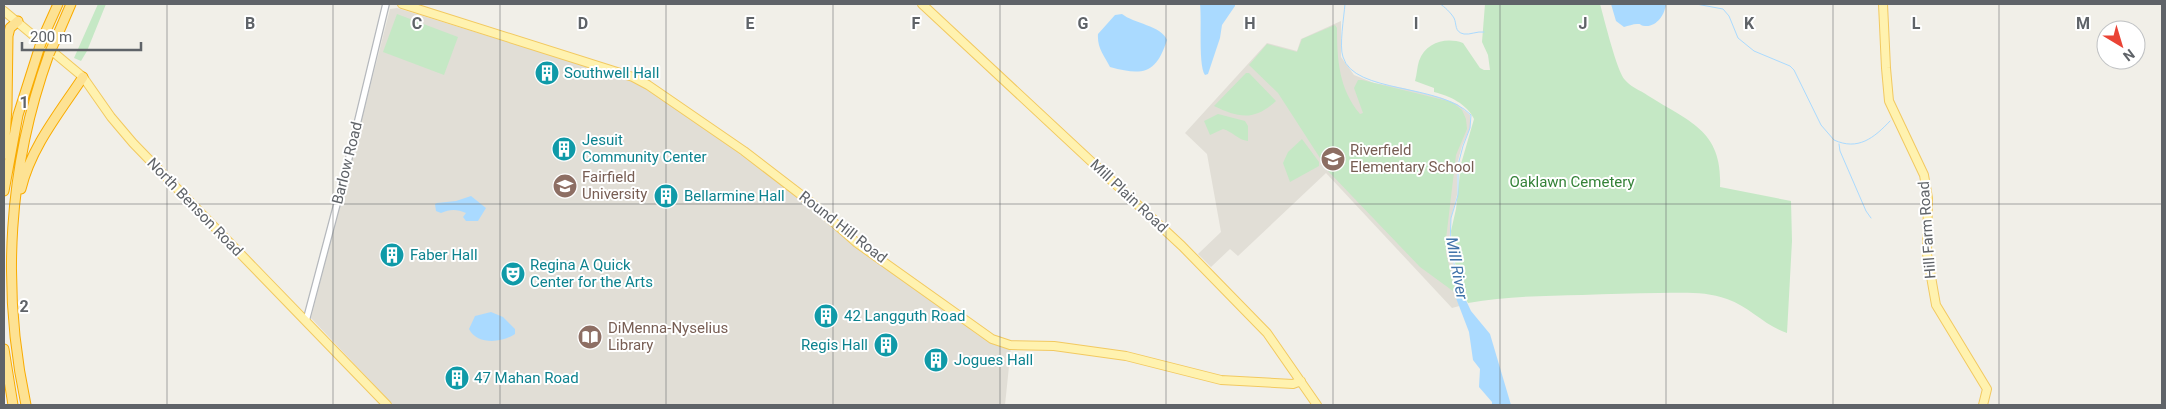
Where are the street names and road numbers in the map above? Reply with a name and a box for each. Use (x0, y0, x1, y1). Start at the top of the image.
street label: Barlow Road (328, 120, 366, 206)
street label: North Benson Road (143, 154, 247, 260)
street label: Mill Plain Road (1087, 156, 1171, 236)
street label: Hill Farm Road (1915, 181, 1939, 279)
street label: Round Hill Road (796, 187, 890, 267)

